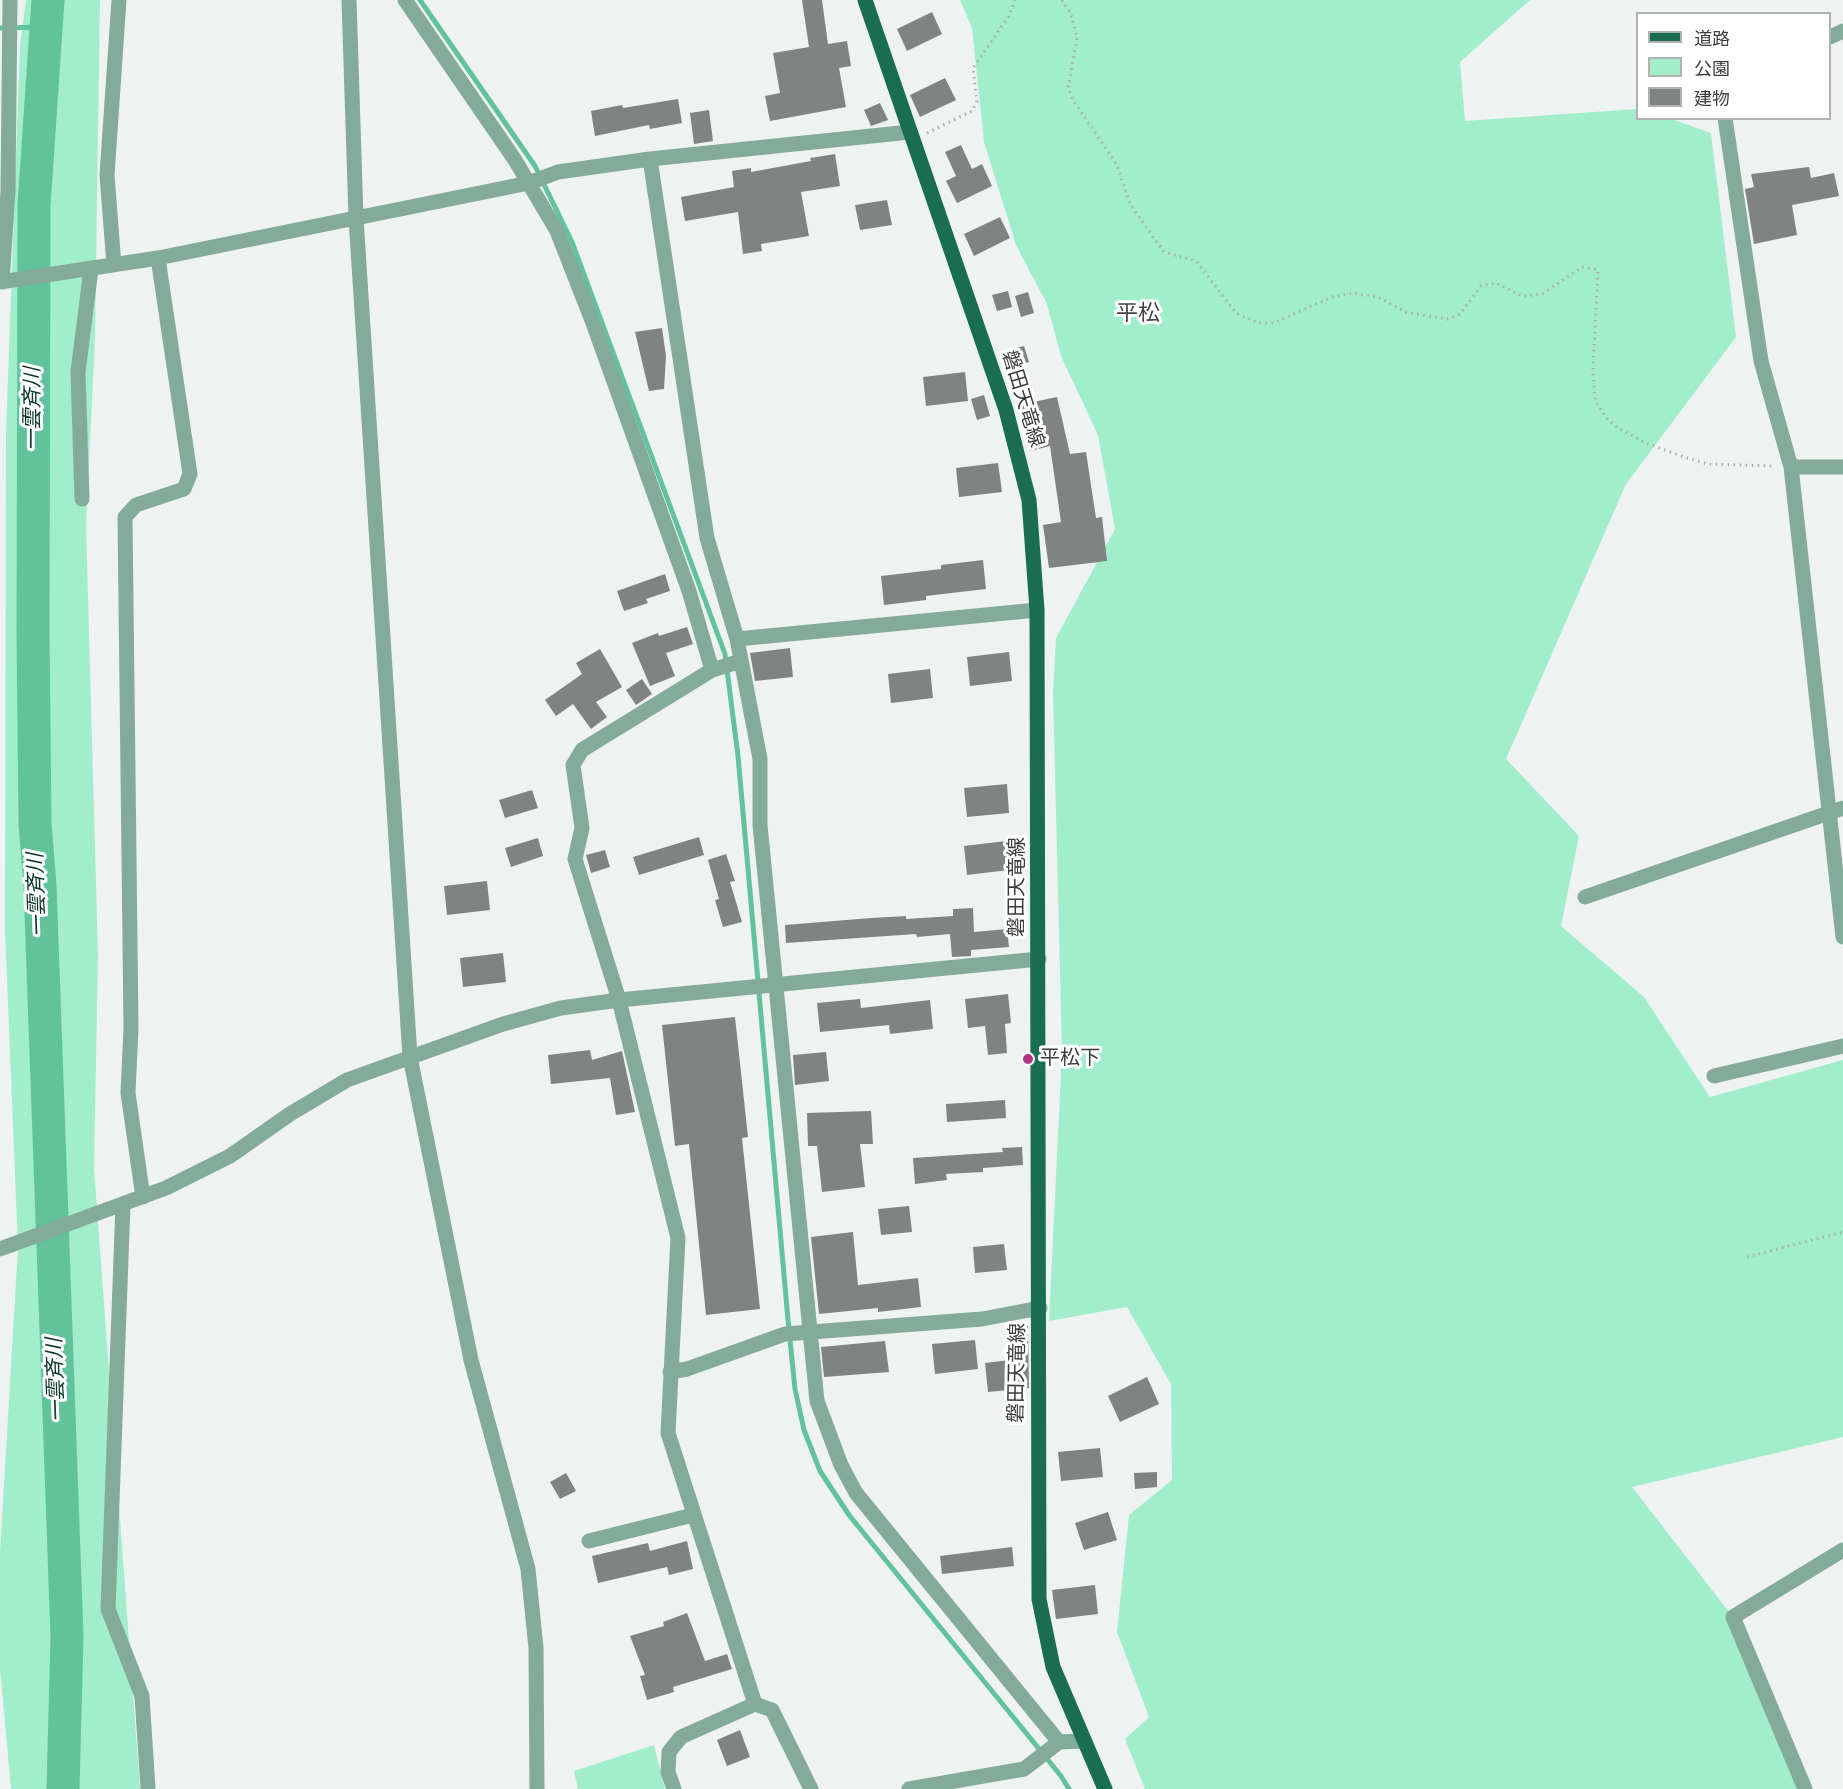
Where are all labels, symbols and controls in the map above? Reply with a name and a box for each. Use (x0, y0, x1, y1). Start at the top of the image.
legend (1636, 12, 1831, 120)
text: 道路 (1694, 28, 1730, 49)
text: 公園 (1694, 58, 1730, 79)
text: 建物 (1694, 88, 1730, 109)
district label: 平松 (1116, 301, 1160, 327)
street label: 磐田天竜線 (996, 348, 1048, 450)
water label: 一雲斉川 (21, 367, 47, 451)
street label: 磐田天竜線 (1006, 837, 1030, 937)
water label: 一雲斉川 (24, 853, 52, 937)
place label: 平松下 (1040, 1047, 1100, 1071)
marker: 平松下 (1021, 1052, 1035, 1066)
street label: 磐田天竜線 (1005, 1323, 1031, 1423)
water label: 一雲斉川 (43, 1338, 71, 1422)

